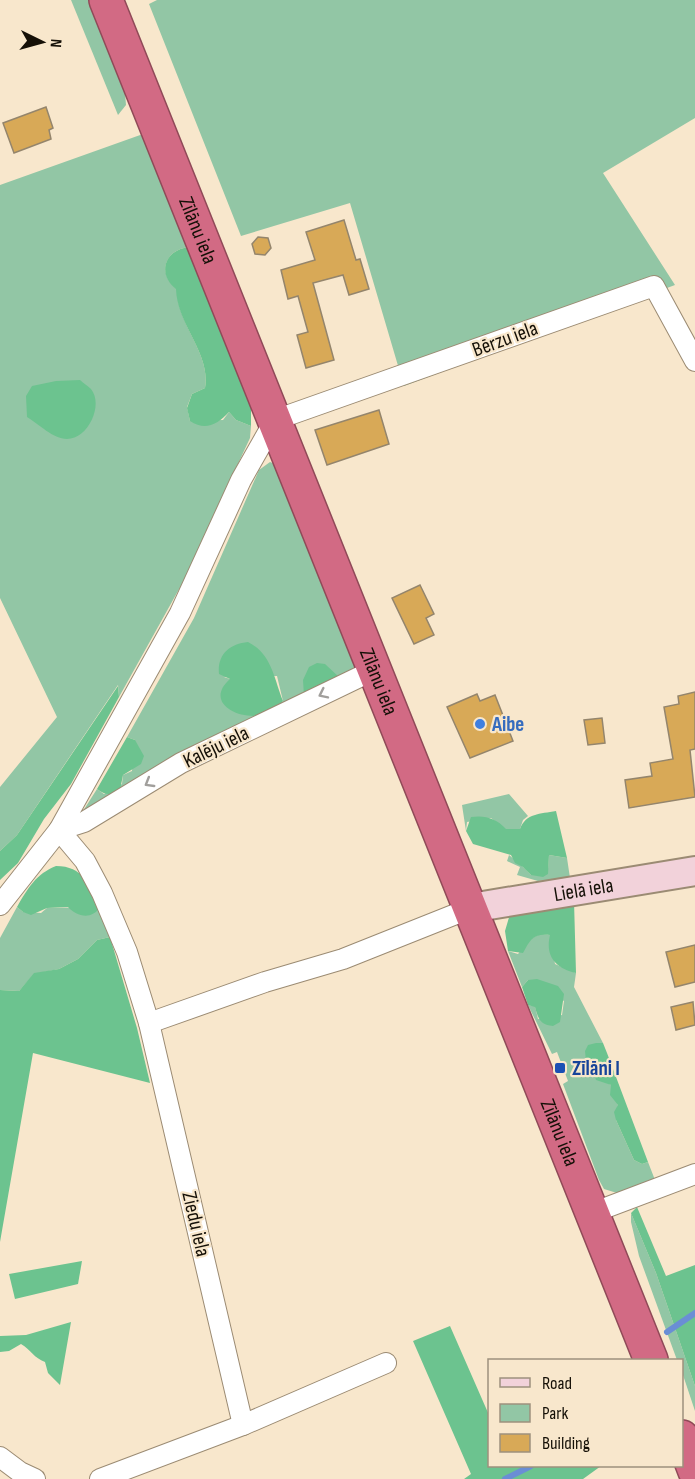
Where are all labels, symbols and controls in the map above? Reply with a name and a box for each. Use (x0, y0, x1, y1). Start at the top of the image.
north arrow (12, 12, 72, 72)
text: N (46, 38, 65, 48)
street label: Zīlānu iela (174, 193, 223, 267)
street label: Bērzu iela (469, 316, 541, 362)
street label: Zīlānu iela (354, 644, 404, 719)
one-way arrow (318, 687, 329, 699)
place label: Aibe (491, 712, 524, 737)
marker: Aibe (473, 717, 487, 731)
street label: Kalēju iela (179, 720, 253, 774)
one-way arrow (145, 775, 155, 787)
street label: Lielā iela (552, 872, 615, 907)
place label: Zīlāni I (572, 1056, 620, 1081)
marker: Zīlāni I (553, 1061, 567, 1075)
street label: Zīlānu iela (535, 1095, 584, 1170)
street label: Ziedu iela (176, 1189, 216, 1259)
legend (488, 1359, 683, 1467)
text: Road (542, 1373, 572, 1394)
text: Park (542, 1403, 568, 1424)
text: Building (542, 1433, 590, 1454)

